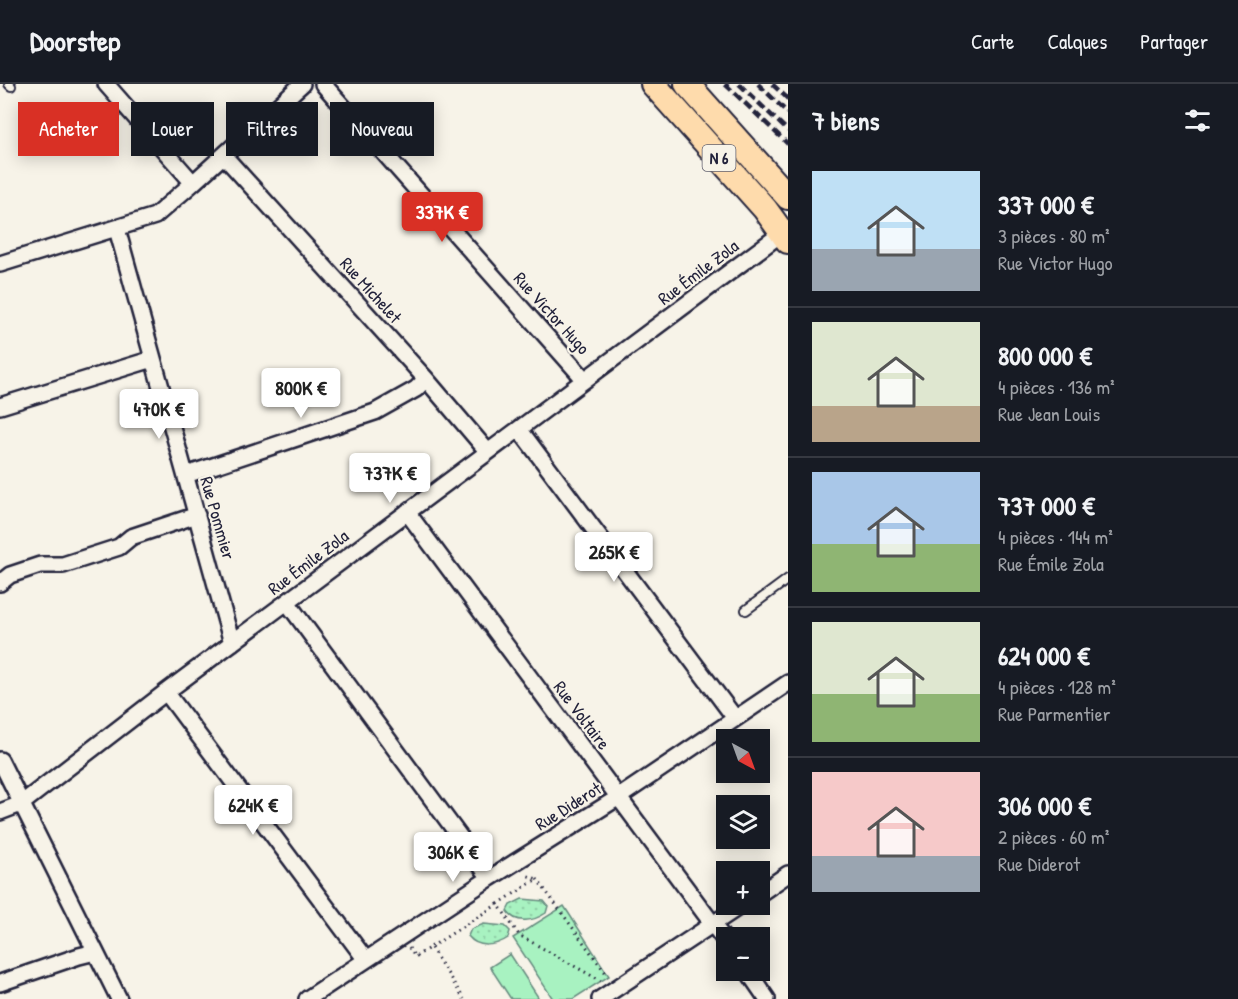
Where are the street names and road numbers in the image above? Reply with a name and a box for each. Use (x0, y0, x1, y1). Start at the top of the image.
road number: N 6 (702, 145, 736, 171)
street label: Rue Émile Zola (652, 233, 744, 311)
street label: Rue Michelet (335, 251, 408, 329)
street label: Rue Victor Hugo (508, 266, 596, 360)
street label: Rue Pommier (194, 474, 242, 562)
street label: Rue Émile Zola (262, 523, 354, 601)
street label: Rue Voltaire (548, 675, 616, 755)
street label: Rue Diderot (530, 775, 607, 836)

